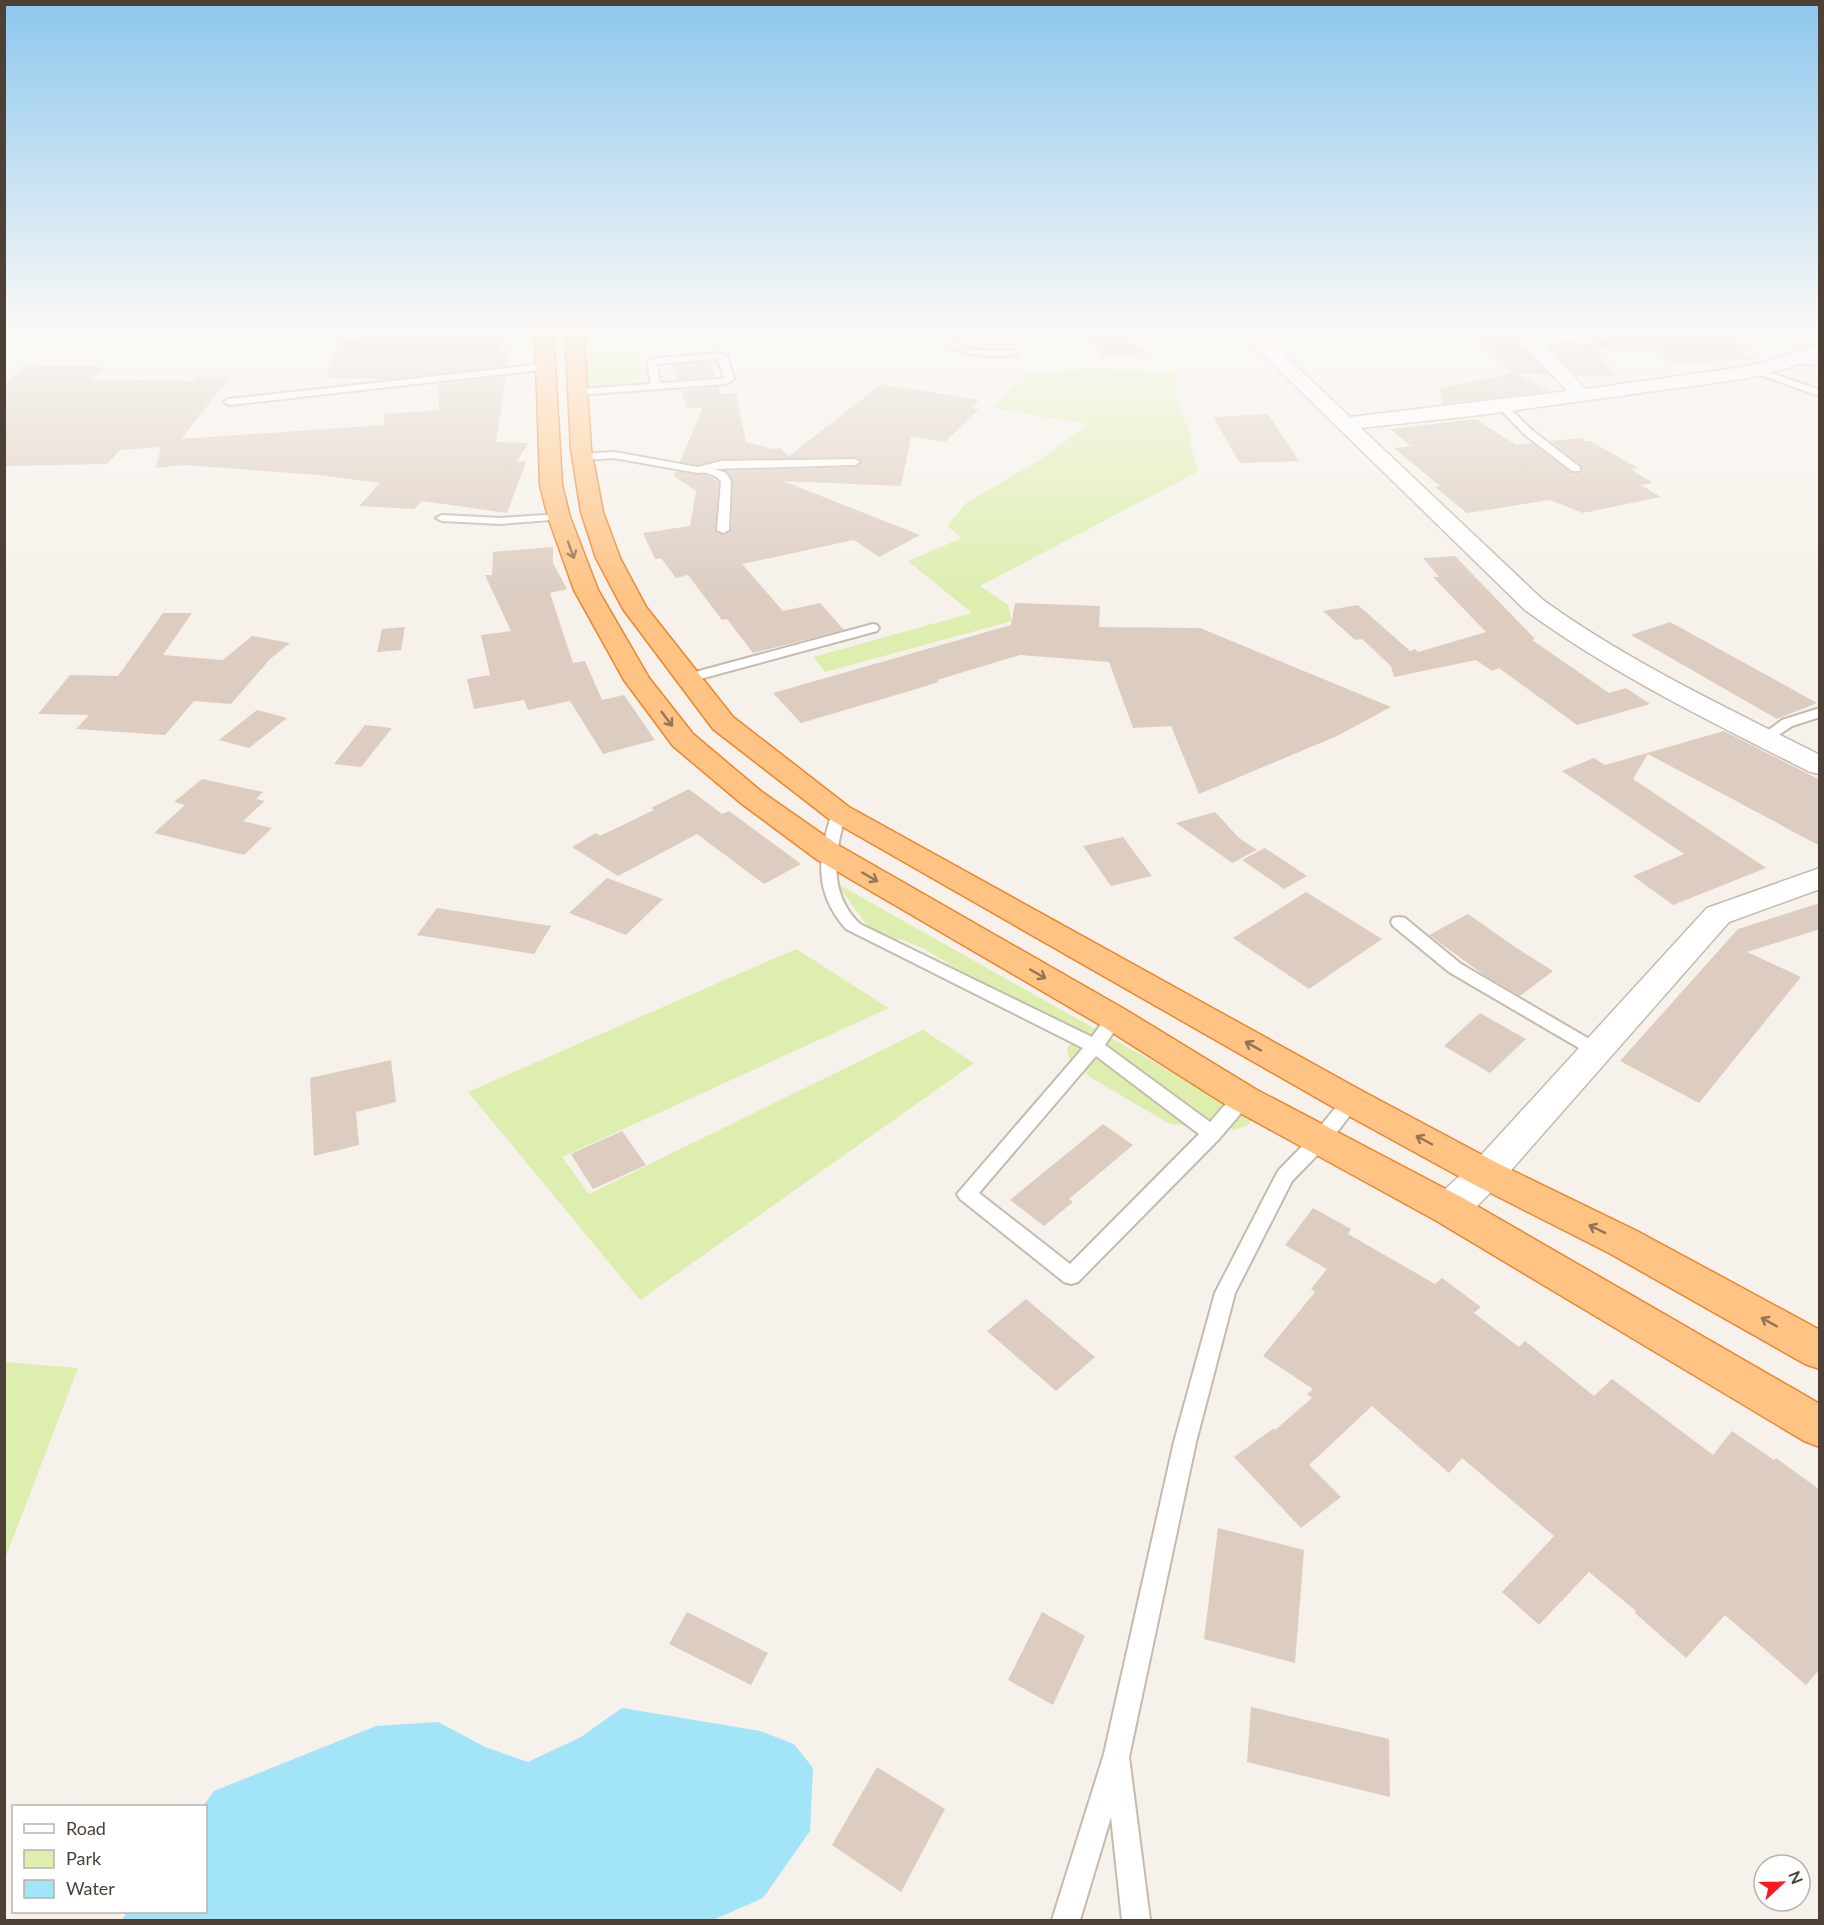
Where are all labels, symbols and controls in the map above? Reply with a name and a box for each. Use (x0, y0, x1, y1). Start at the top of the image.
one-way arrow (567, 541, 578, 559)
one-way arrow (661, 711, 674, 727)
one-way arrow (861, 871, 878, 883)
one-way arrow (1029, 969, 1046, 981)
one-way arrow (1245, 1039, 1262, 1051)
one-way arrow (1416, 1134, 1433, 1146)
one-way arrow (1589, 1223, 1607, 1234)
one-way arrow (1761, 1316, 1778, 1328)
legend (12, 1805, 207, 1913)
text: Road (66, 1817, 106, 1839)
text: Park (66, 1847, 102, 1869)
north arrow (1752, 1853, 1812, 1913)
text: N (1785, 1868, 1807, 1886)
text: Water (66, 1877, 115, 1899)

